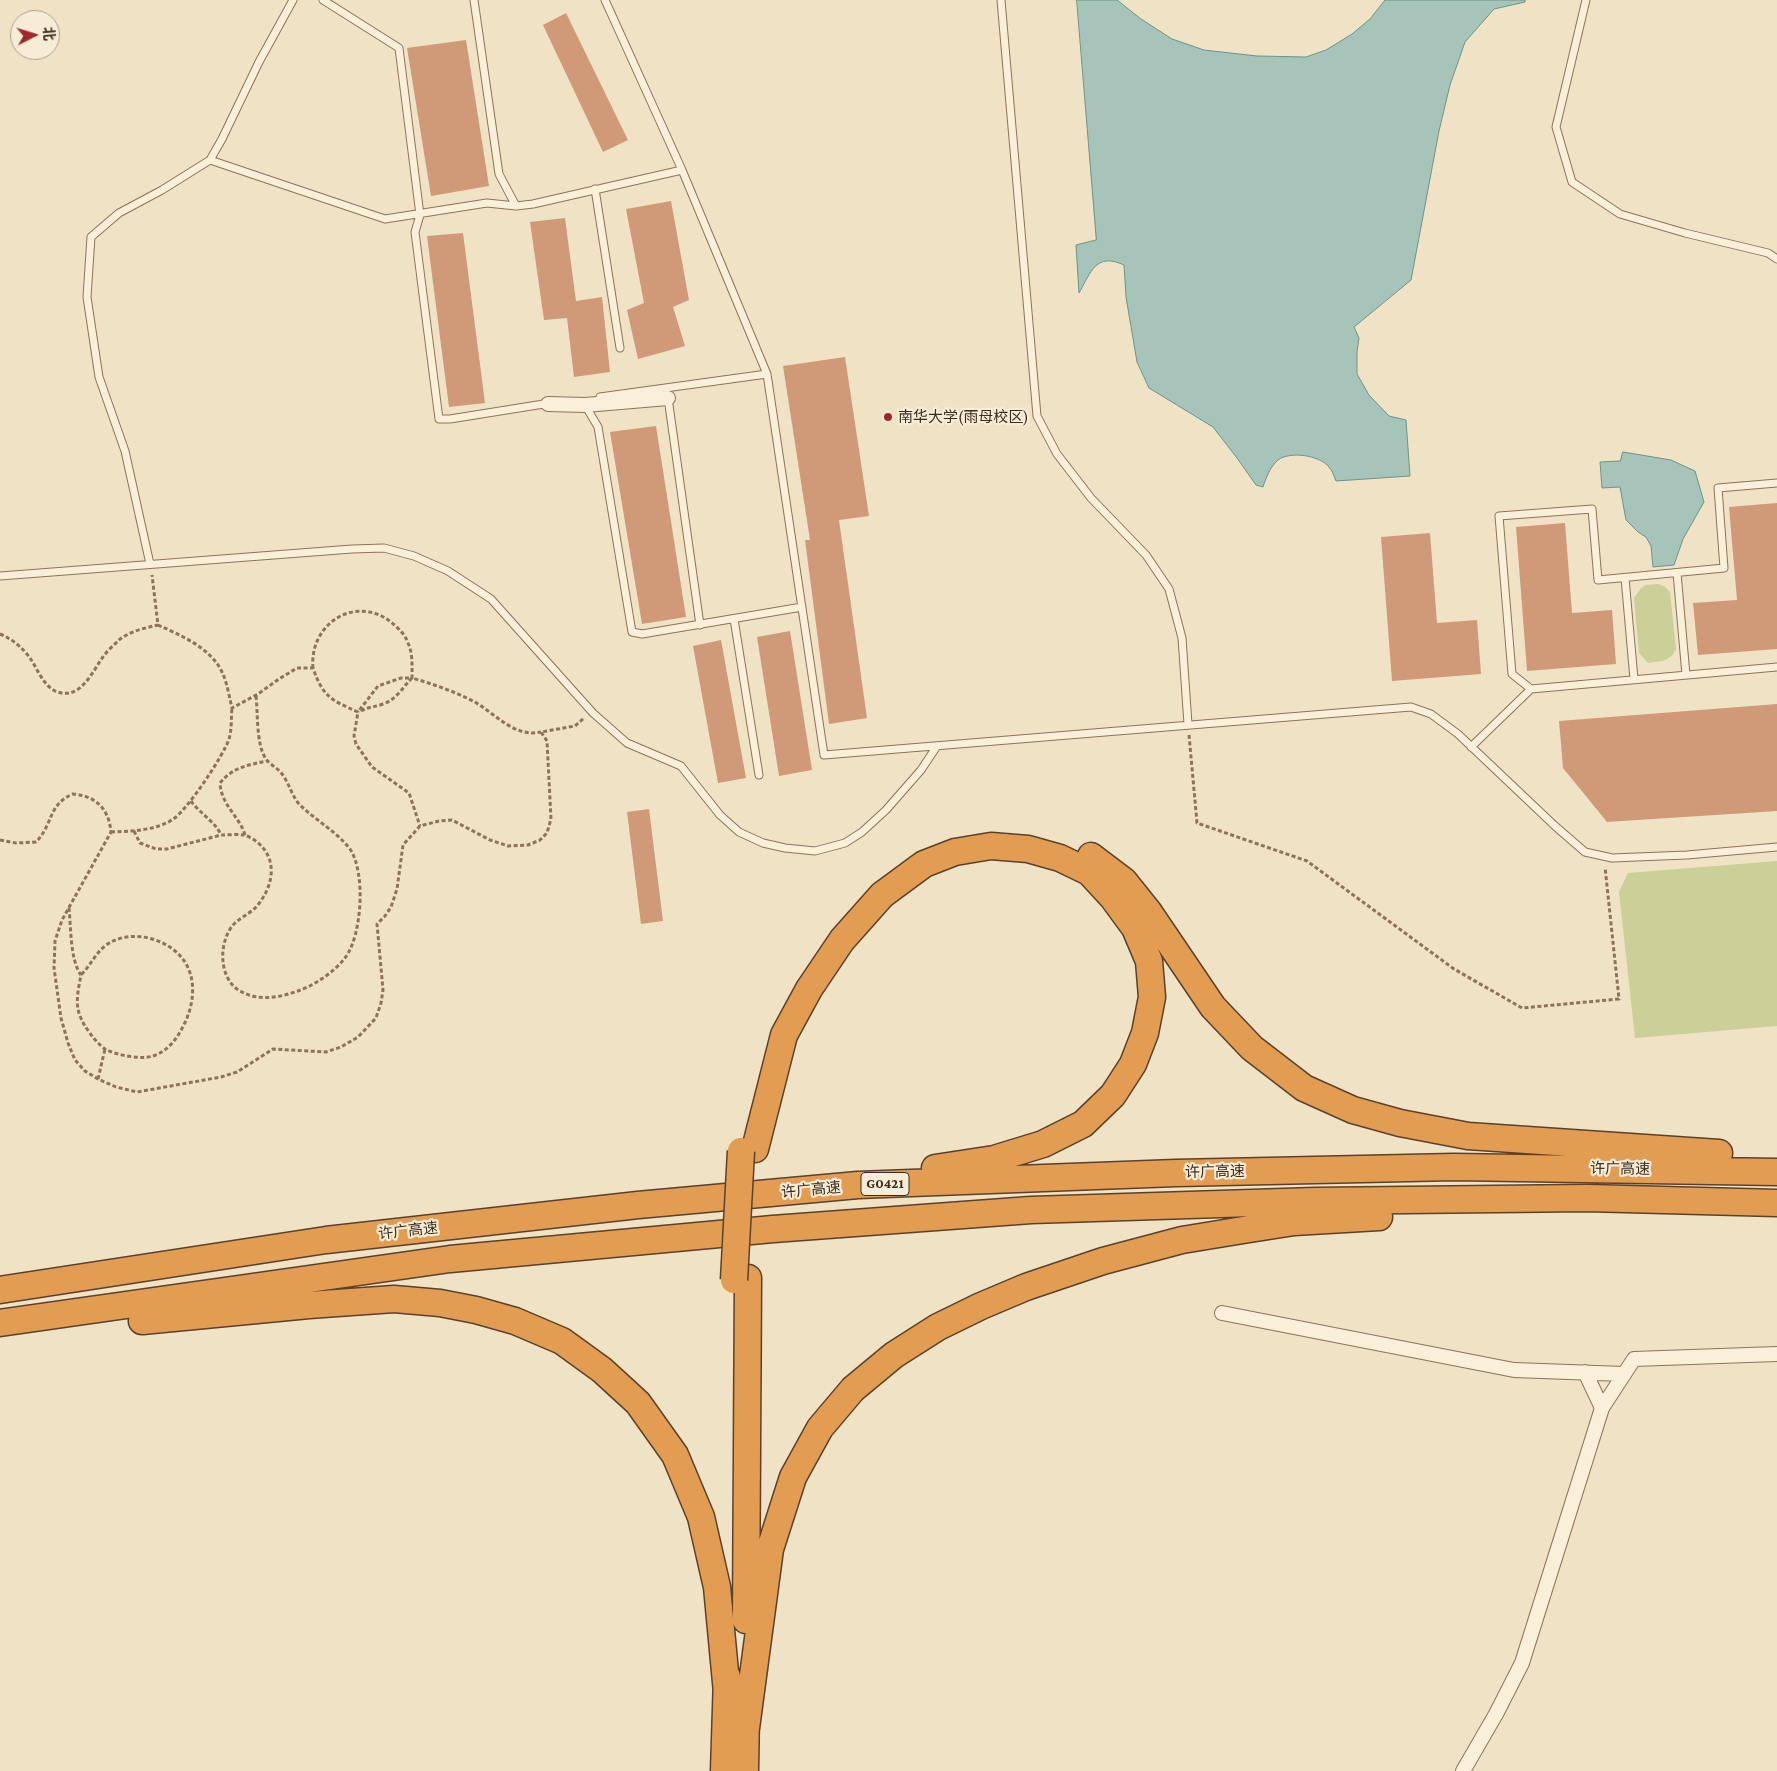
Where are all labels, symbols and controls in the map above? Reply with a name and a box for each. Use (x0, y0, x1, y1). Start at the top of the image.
north arrow (10, 10, 60, 60)
text: 北 (40, 26, 58, 41)
place label: 南华大学(雨母校区) (898, 408, 1029, 426)
marker: 南华大学(雨母校区) (882, 411, 894, 423)
street label: 许广高速 (1590, 1159, 1650, 1179)
street label: 许广高速 (1185, 1162, 1245, 1182)
road number: G0421 (861, 1172, 909, 1196)
street label: 许广高速 (780, 1178, 842, 1202)
street label: 许广高速 (377, 1219, 439, 1243)

